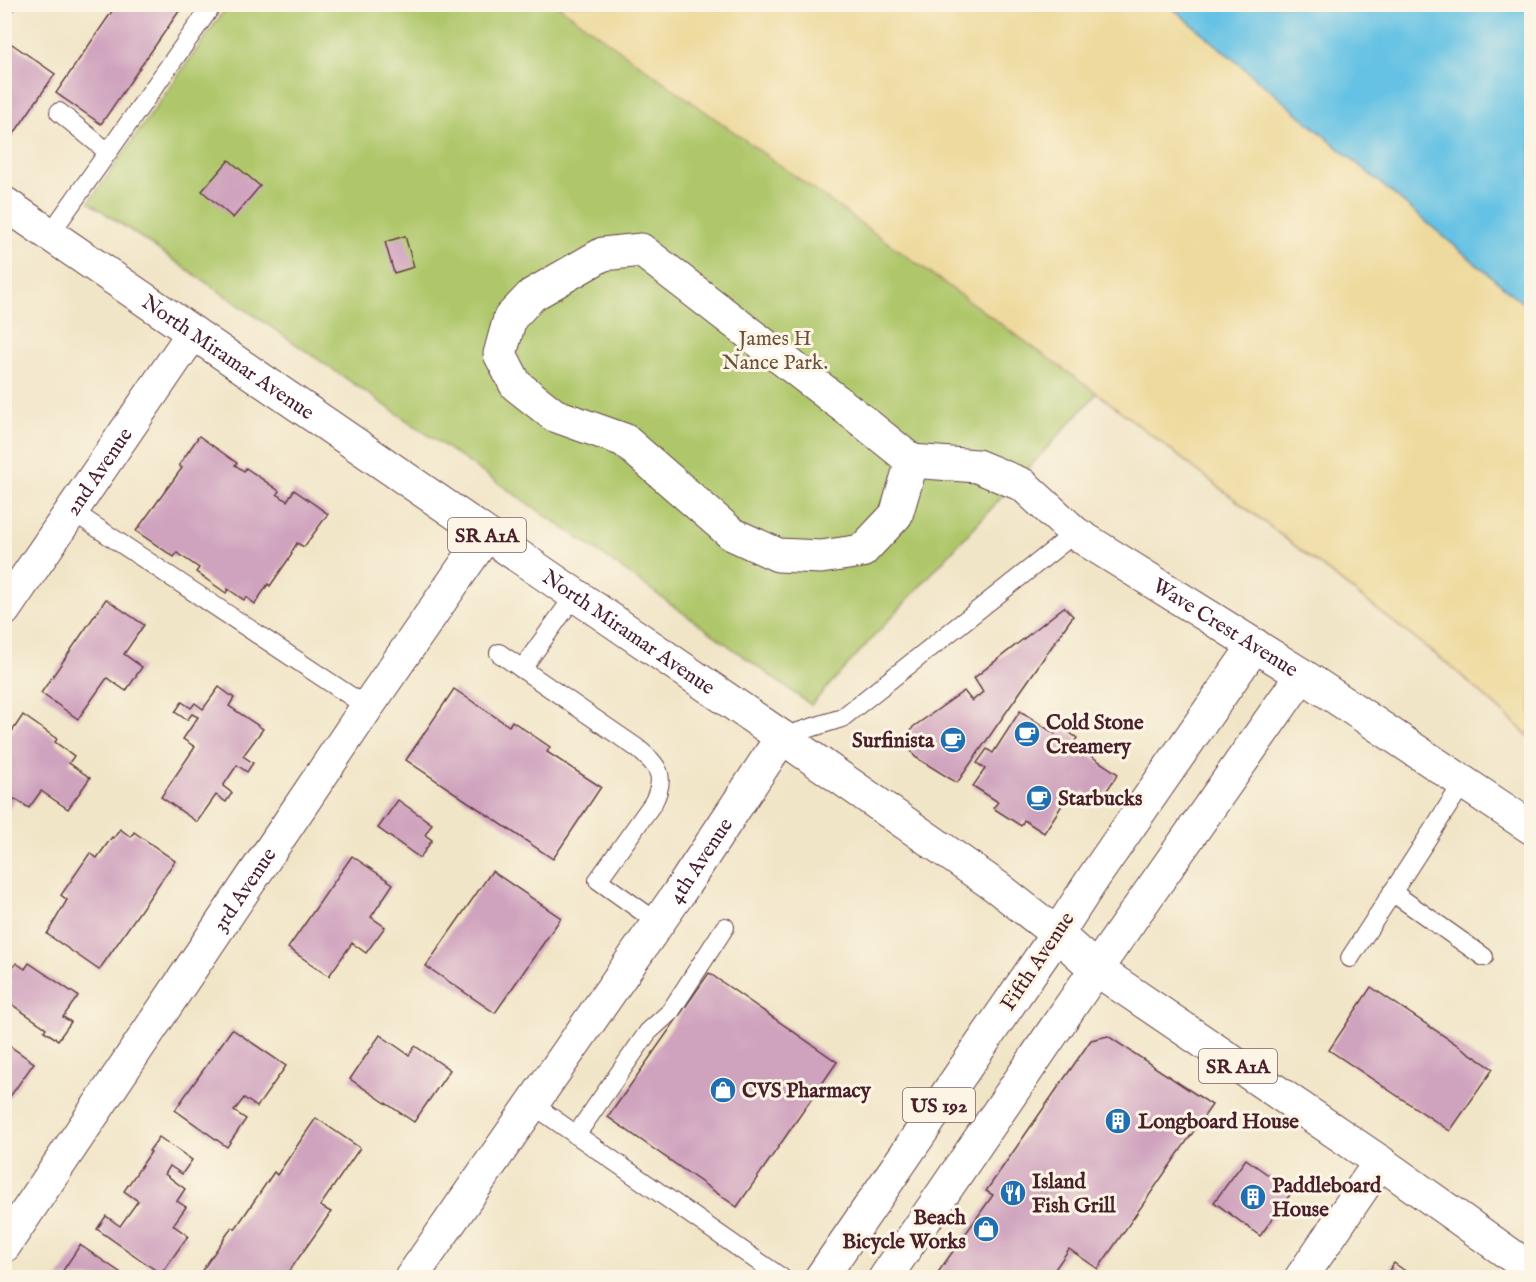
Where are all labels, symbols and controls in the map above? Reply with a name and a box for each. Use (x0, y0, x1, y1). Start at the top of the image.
street label: North Miramar Avenue (136, 289, 319, 427)
park label: James H Nance Park. (722, 326, 828, 377)
street label: 2nd Avenue (60, 422, 140, 521)
road number: SR A1A (448, 518, 526, 552)
street label: North Miramar Avenue (537, 564, 720, 702)
street label: Wave Crest Avenue (1147, 573, 1303, 684)
place label: Cold Stone Creamery (1046, 710, 1144, 761)
cafe icon: Cold Stone Creamery (1012, 719, 1042, 749)
cafe icon: Surfinista (938, 725, 968, 755)
place label: Surfinista (852, 728, 935, 755)
cafe icon: Starbucks (1024, 783, 1054, 813)
place label: Starbucks (1058, 786, 1142, 813)
street label: 4th Avenue (663, 813, 740, 910)
street label: 3rd Avenue (208, 843, 284, 937)
street label: Fifth Avenue (995, 907, 1081, 1017)
road number: SR A1A (1199, 1049, 1277, 1083)
shop icon: CVS Pharmacy (708, 1075, 738, 1105)
place label: CVS Pharmacy (742, 1078, 872, 1105)
road number: US 192 (903, 1088, 975, 1122)
building icon: Longboard House (1103, 1106, 1133, 1136)
place label: Longboard House (1138, 1109, 1299, 1136)
place label: Island Fish Grill (1032, 1169, 1117, 1220)
place label: Paddleboard House (1272, 1173, 1382, 1224)
restaurant icon: Island Fish Grill (998, 1178, 1028, 1208)
building icon: Paddleboard House (1238, 1182, 1268, 1212)
place label: Beach Bicycle Works (842, 1205, 967, 1256)
shop icon: Beach Bicycle Works (971, 1214, 1001, 1244)

